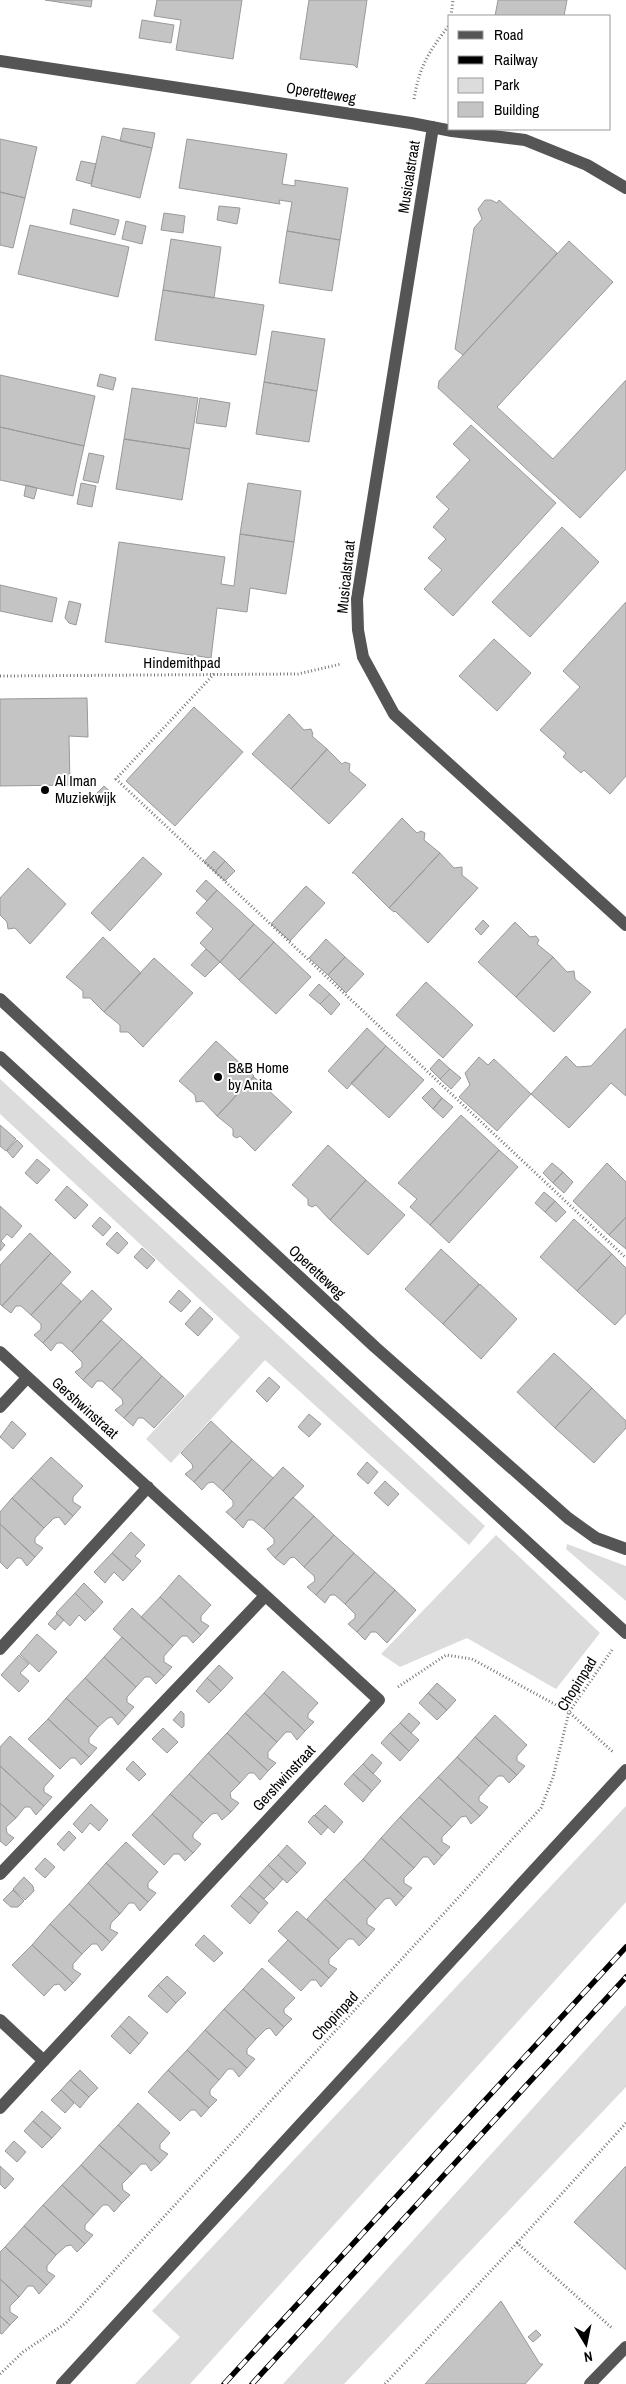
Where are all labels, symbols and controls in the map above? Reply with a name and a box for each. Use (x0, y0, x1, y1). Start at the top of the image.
legend (448, 15, 611, 130)
text: Road (494, 24, 523, 45)
text: Railway (494, 49, 539, 70)
text: Park (494, 74, 520, 95)
street label: Operetteweg (285, 77, 358, 108)
text: Building (494, 99, 539, 120)
street label: Musicalstraat (392, 139, 425, 215)
street label: Musicalstraat (331, 539, 360, 614)
street label: Hindemithpad (143, 652, 221, 673)
place label: Al Iman Muziekwijk (54, 770, 117, 808)
marker: Al Iman Muziekwijk (39, 784, 51, 796)
place label: B&B Home by Anita (228, 1057, 289, 1095)
marker: B&B Home by Anita (212, 1071, 224, 1083)
street label: Operetteweg (284, 1240, 350, 1303)
street label: Gershwinstraat (47, 1372, 124, 1444)
street label: Chopinpad (552, 1653, 601, 1715)
street label: Gershwinstraat (248, 1740, 320, 1815)
street label: Chopinpad (306, 1986, 363, 2045)
north arrow (561, 2319, 611, 2369)
text: N (583, 2347, 594, 2366)

